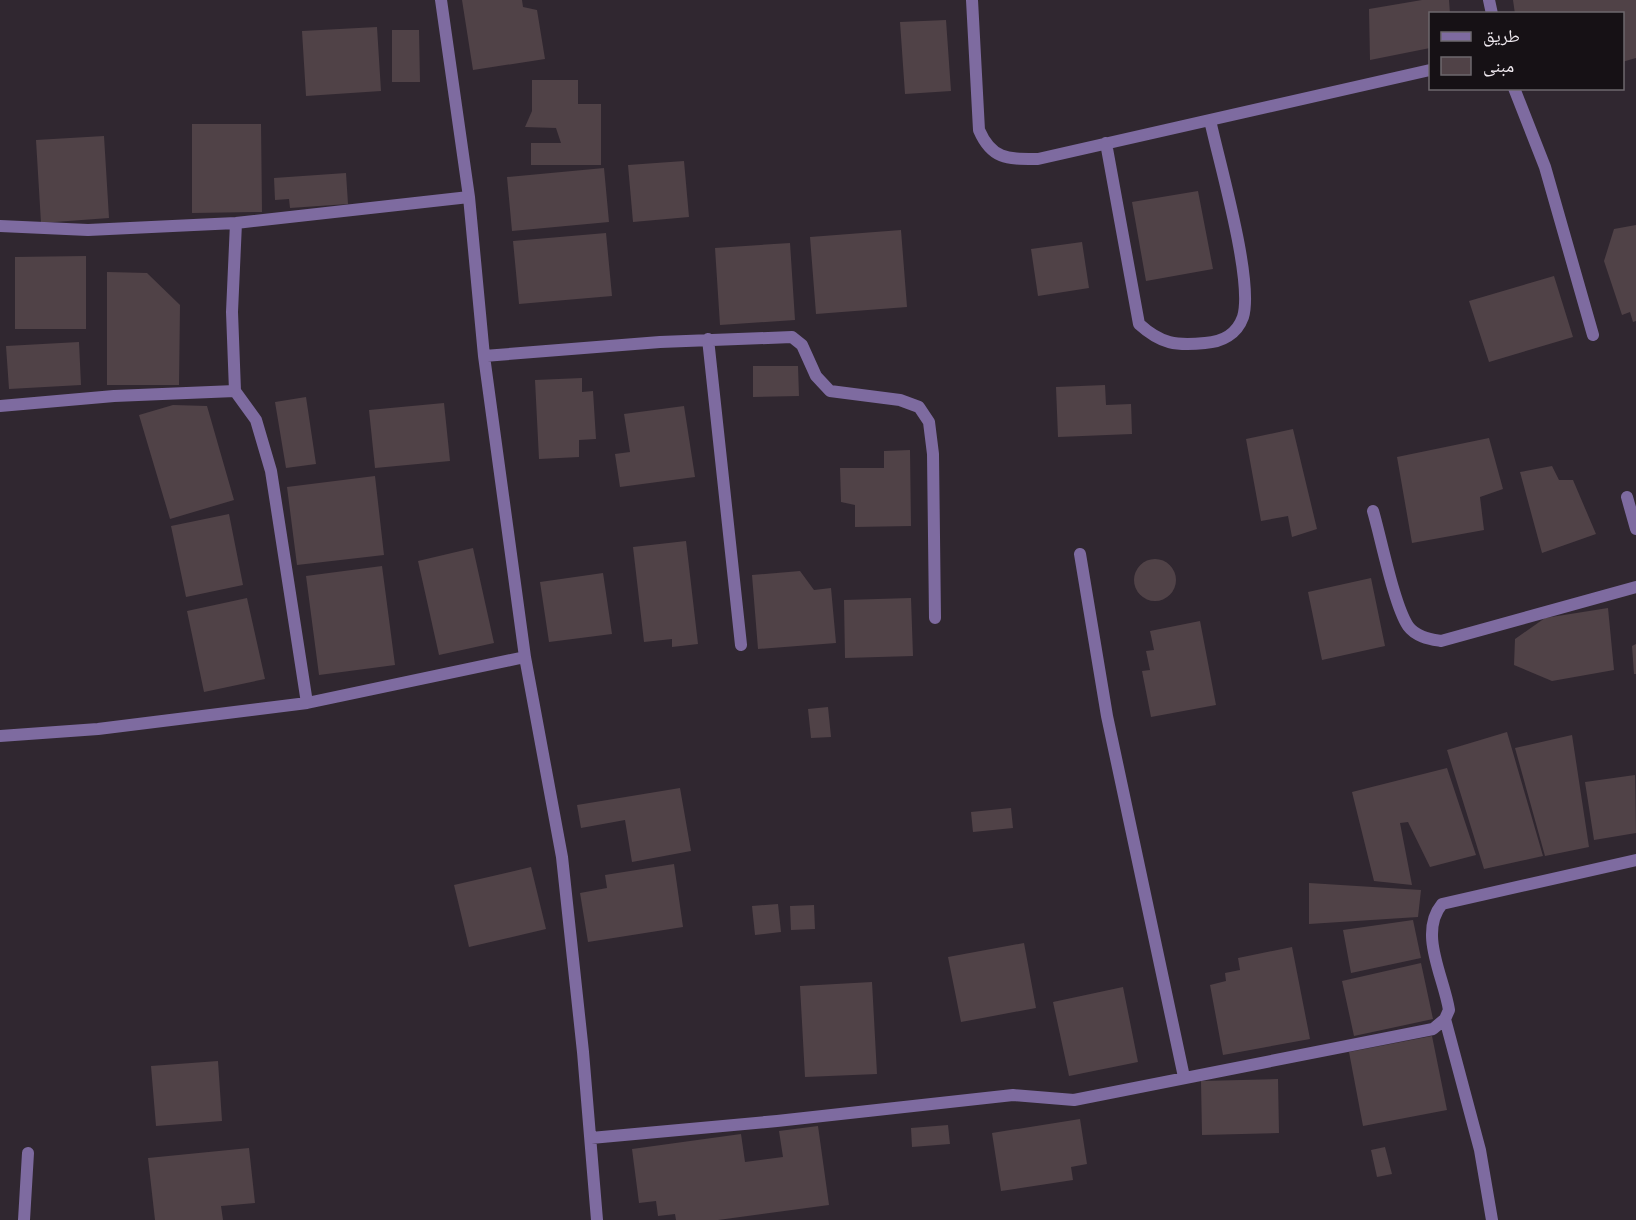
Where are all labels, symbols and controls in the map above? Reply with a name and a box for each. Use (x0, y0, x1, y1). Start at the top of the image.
legend (1429, 12, 1624, 90)
text: طريق (1483, 25, 1520, 47)
text: مبنى (1483, 55, 1514, 77)

